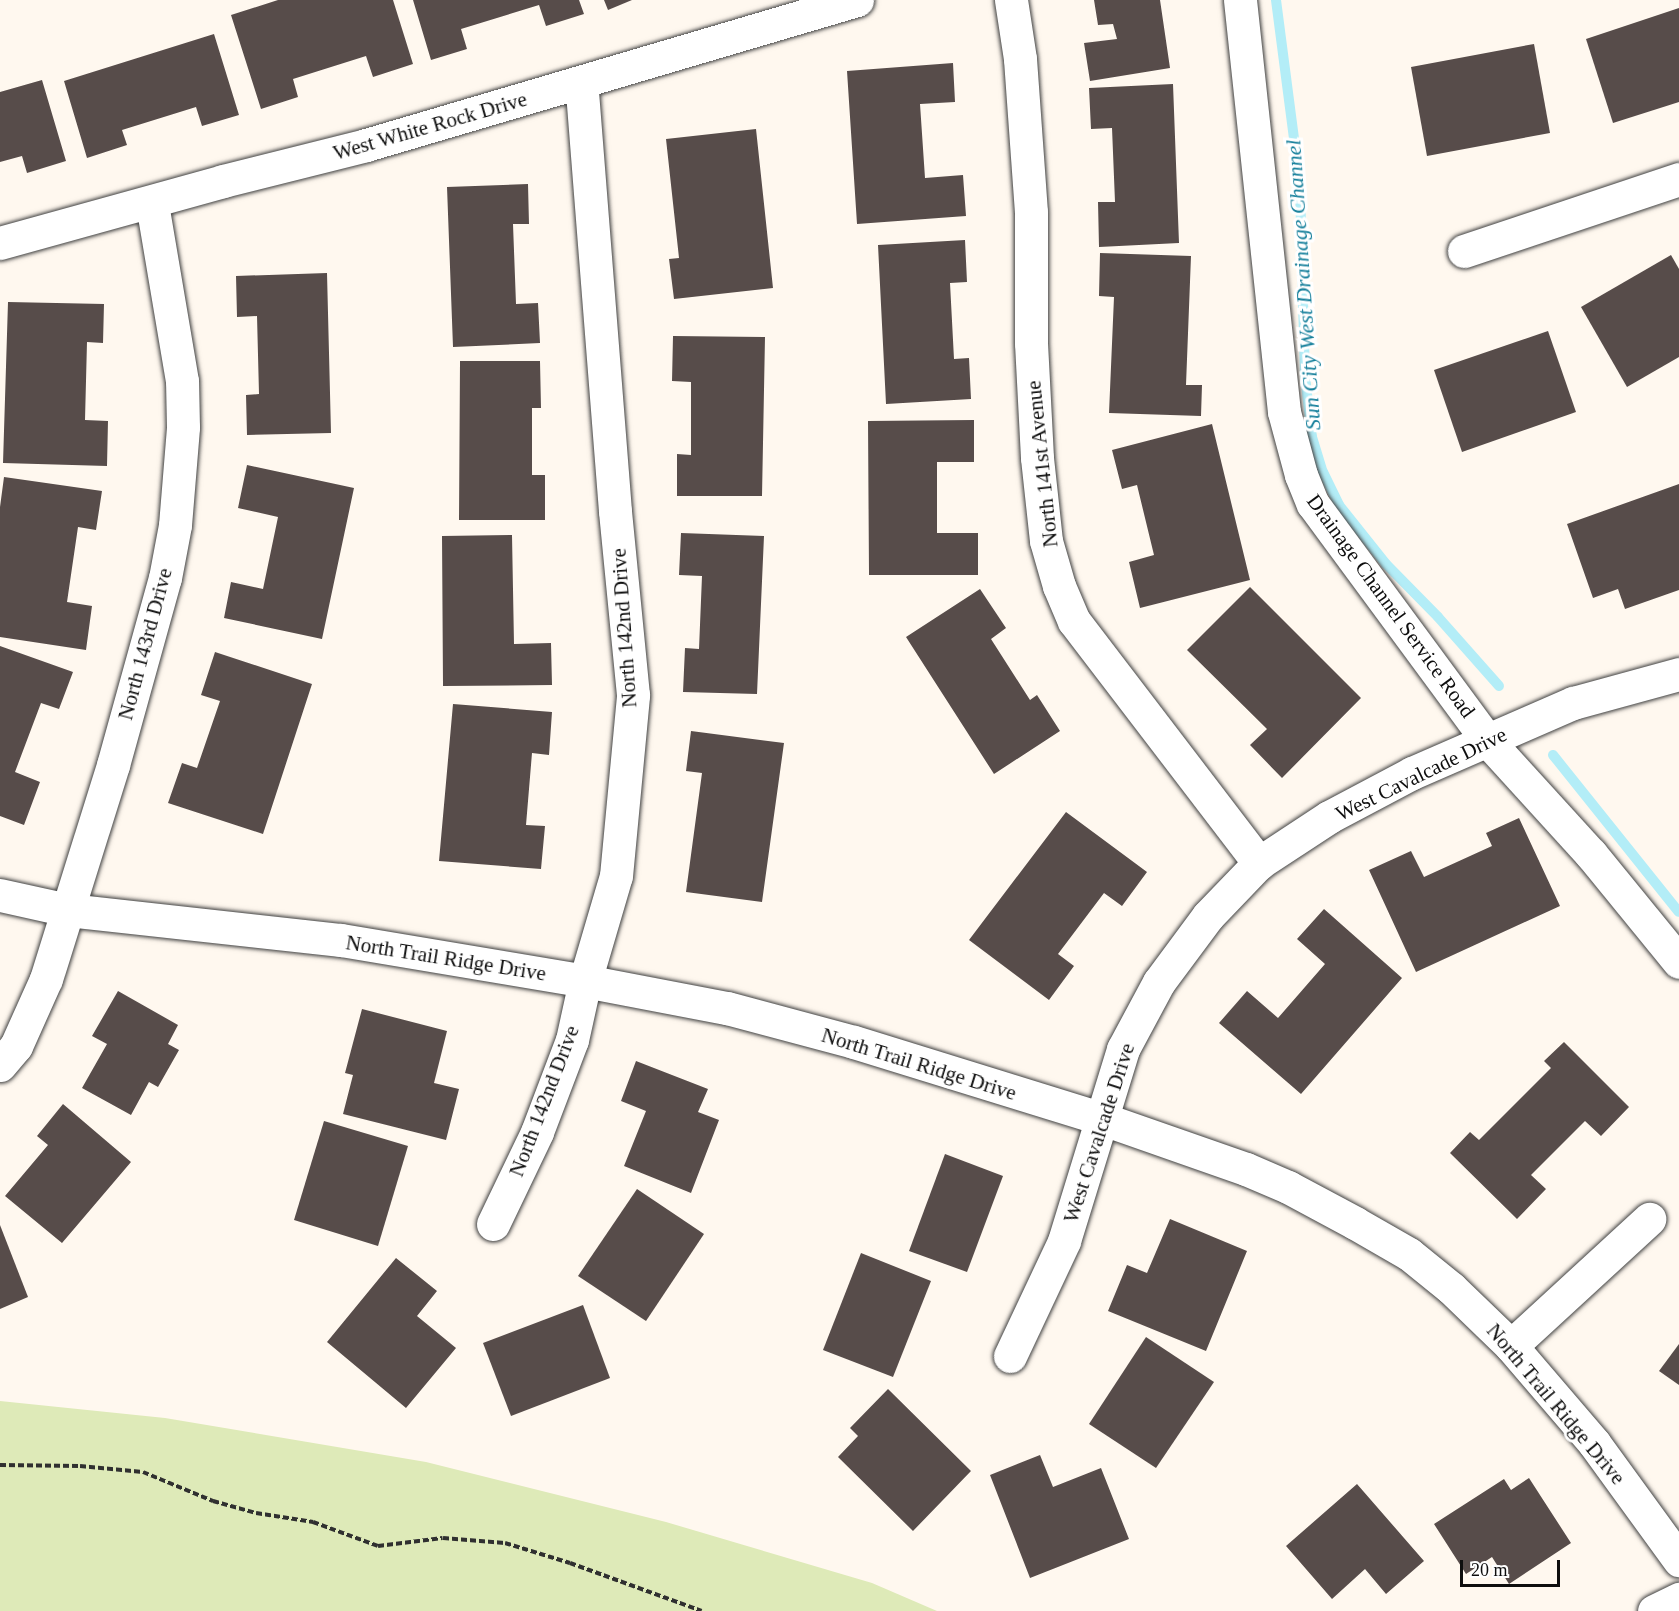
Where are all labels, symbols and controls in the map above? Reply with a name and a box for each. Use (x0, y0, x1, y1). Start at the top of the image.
street label: West White Rock Drive (330, 86, 530, 166)
water label: Sun City West Drainage Channel (1280, 139, 1326, 431)
street label: North 141st Avenue (1021, 379, 1063, 549)
street label: Drainage Channel Service Road (1301, 489, 1481, 723)
street label: North 142nd Drive (606, 547, 642, 709)
street label: North 143rd Drive (113, 565, 177, 723)
street label: West Cavalcade Drive (1331, 722, 1511, 826)
street label: North Trail Ridge Drive (344, 930, 548, 986)
street label: North 142nd Drive (504, 1022, 584, 1180)
street label: North Trail Ridge Drive (818, 1022, 1020, 1106)
street label: West Cavalcade Drive (1058, 1040, 1140, 1226)
street label: North Trail Ridge Drive (1481, 1318, 1631, 1490)
scale bar (1463, 1548, 1564, 1586)
text: 20 m (1471, 1560, 1508, 1580)

